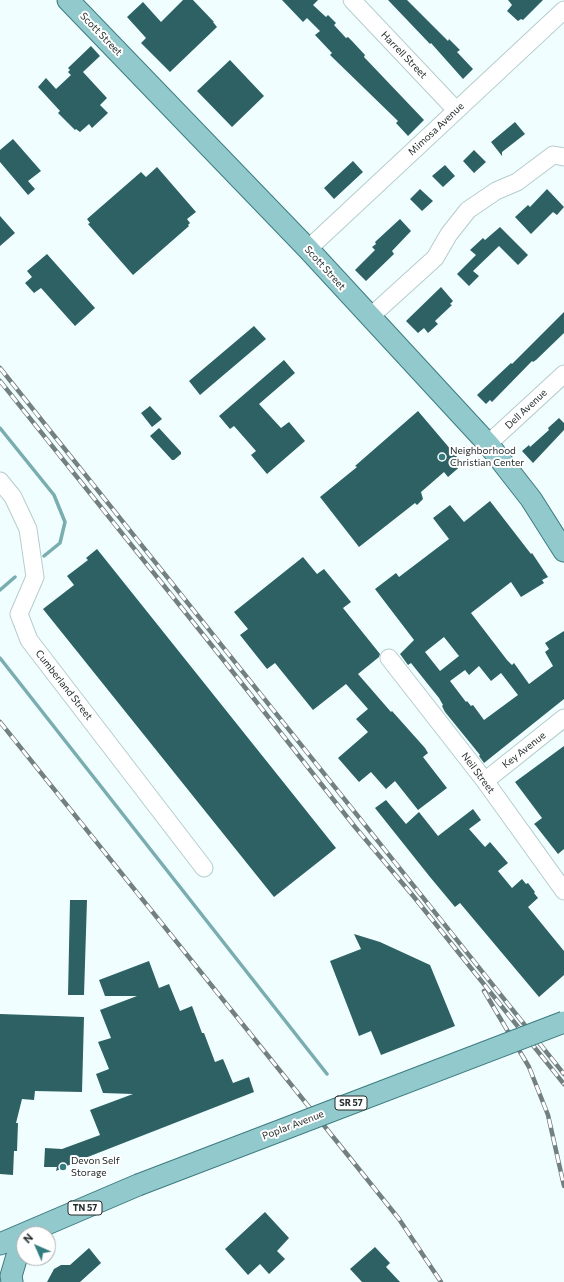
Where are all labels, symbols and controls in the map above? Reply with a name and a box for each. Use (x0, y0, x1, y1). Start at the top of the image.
street label: Scott Street (78, 10, 124, 58)
street label: Harrell Street (378, 29, 430, 81)
street label: Mimosa Avenue (406, 100, 466, 158)
street label: Scott Street (302, 244, 348, 292)
street label: Dell Avenue (503, 387, 549, 431)
place label: Neighborhood Christian Center (450, 445, 524, 468)
marker: Neighborhood Christian Center (437, 452, 447, 462)
street label: Cumberland Street (33, 648, 95, 722)
street label: Key Avenue (500, 729, 548, 771)
street label: Neil Street (459, 750, 497, 796)
road number: SR 57 (335, 1096, 367, 1110)
street label: Poplar Avenue (261, 1108, 325, 1142)
place label: Devon Self Storage (71, 1155, 120, 1178)
marker: Devon Self Storage (58, 1162, 68, 1172)
road number: TN 57 (68, 1201, 102, 1215)
north arrow (16, 1226, 56, 1266)
text: N (20, 1230, 35, 1245)

